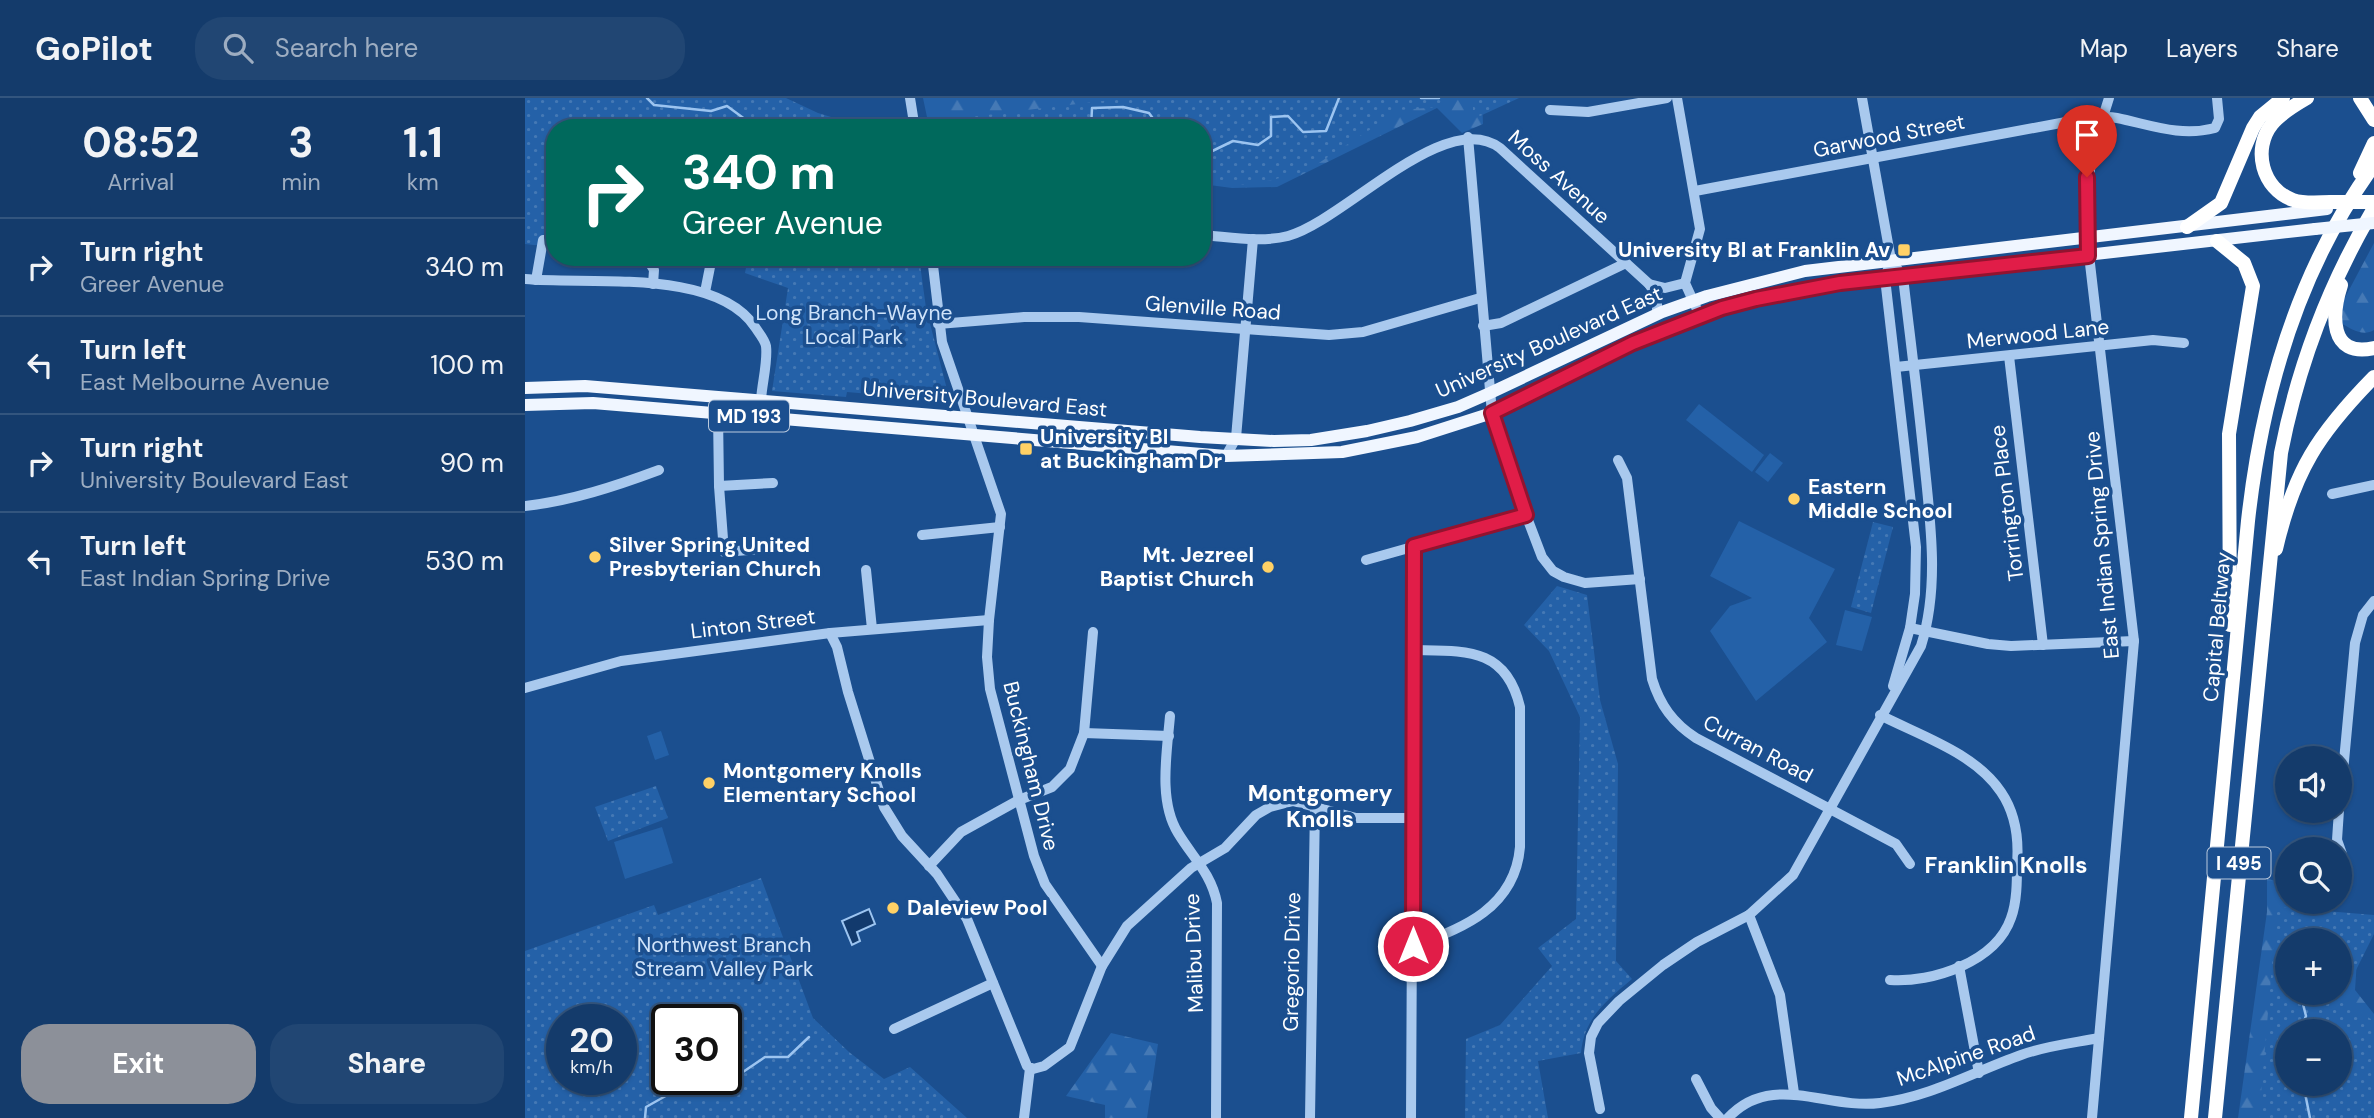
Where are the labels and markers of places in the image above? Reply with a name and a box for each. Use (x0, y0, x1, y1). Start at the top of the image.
pin (2057, 105, 2117, 177)
place label: University Bl at Franklin Av (1618, 236, 1890, 264)
marker: University Bl at Franklin Av (1896, 242, 1912, 258)
place label: University Bl at Buckingham Dr (1040, 423, 1222, 475)
marker: University Bl at Buckingham Dr (1018, 441, 1034, 457)
place label: Eastern Middle School (1808, 473, 1953, 525)
marker: Eastern Middle School (1786, 491, 1802, 507)
place label: Silver Spring United Presbyterian Church (609, 531, 821, 583)
place label: Mt. Jezreel Baptist Church (1100, 541, 1254, 593)
marker: Silver Spring United Presbyterian Church (587, 549, 603, 565)
marker: Mt. Jezreel Baptist Church (1260, 559, 1276, 575)
place label: Montgomery Knolls Elementary School (723, 757, 922, 809)
marker: Montgomery Knolls Elementary School (701, 775, 717, 791)
place label: Daleview Pool (907, 894, 1048, 922)
marker: Daleview Pool (885, 900, 901, 916)

